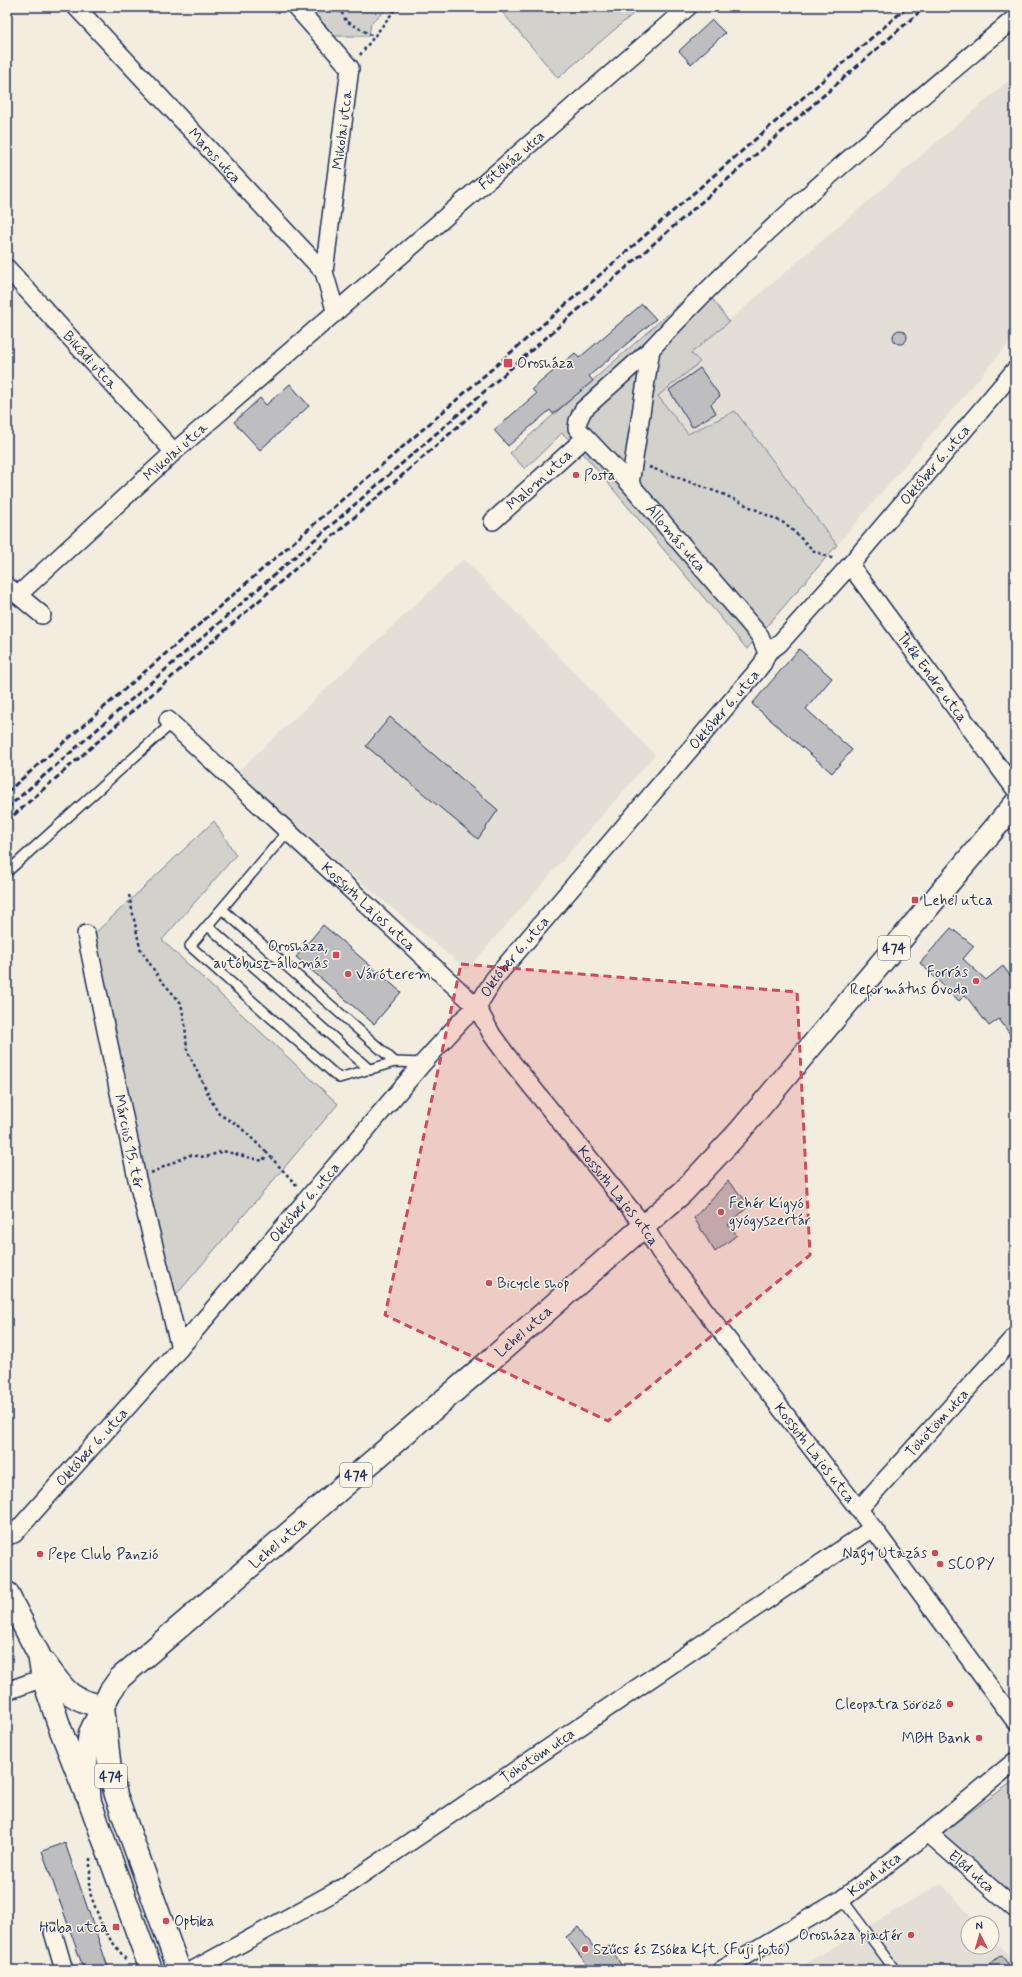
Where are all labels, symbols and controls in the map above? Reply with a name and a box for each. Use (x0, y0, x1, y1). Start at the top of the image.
street label: Mikolai utca (328, 88, 358, 171)
street label: Maros utca (183, 124, 245, 188)
street label: Fűtőház utca (475, 126, 550, 195)
street label: Bikádi utca (58, 327, 122, 395)
place label: Orosháza (517, 354, 574, 374)
marker: Orosháza (502, 357, 514, 369)
street label: Mikolai utca (139, 417, 213, 486)
street label: Október 6. utca (896, 421, 975, 510)
street label: Malom utca (502, 445, 577, 515)
place label: Posta (584, 466, 616, 486)
marker: Posta (571, 470, 581, 480)
street label: Állomás utca (641, 500, 710, 577)
street label: Thék Endre utca (892, 628, 972, 727)
street label: Október 6. utca (685, 666, 765, 754)
street label: Kossuth Lajos utca (317, 858, 420, 956)
place label: Lehel utca (923, 891, 993, 911)
marker: Lehel utca (910, 895, 920, 905)
street label: Október 6. utca (476, 912, 554, 1001)
road number: 474 (878, 936, 910, 960)
place label: Orosháza, autóbusz-állomás (214, 937, 328, 974)
marker: Orosháza, autóbusz-állomás (331, 950, 341, 960)
place label: Forrás Református Óvoda (850, 963, 968, 1002)
place label: Váróterem (356, 965, 431, 985)
marker: Váróterem (343, 969, 353, 979)
marker: Forrás Református Óvoda (971, 976, 981, 986)
street label: Március 15. tér (109, 1093, 148, 1191)
street label: Kossuth Lajos utca (572, 1142, 663, 1250)
street label: Október 6. utca (265, 1159, 345, 1247)
place label: Fehér Kígyó gyógyszertár (729, 1194, 811, 1231)
marker: Fehér Kígyó gyógyszertár (716, 1207, 726, 1217)
place label: Bicycle shop (497, 1274, 569, 1294)
marker: Bicycle shop (484, 1278, 494, 1288)
street label: Lehel utca (491, 1301, 557, 1363)
street label: Töhötöm utca (901, 1385, 974, 1462)
street label: Kossuth Lajos utca (769, 1399, 860, 1508)
street label: Október 6. utca (52, 1404, 133, 1491)
road number: 474 (340, 1463, 372, 1487)
street label: Lehel utca (245, 1513, 312, 1574)
place label: Nagy Utazás (842, 1544, 927, 1565)
place label: Pepe Club Panzió (48, 1545, 158, 1565)
marker: Nagy Utazás (930, 1548, 940, 1558)
marker: Pepe Club Panzió (35, 1549, 45, 1559)
place label: SCOPY (948, 1555, 995, 1575)
marker: SCOPY (935, 1559, 945, 1569)
place label: Cleopatra söröző (835, 1695, 942, 1715)
marker: Cleopatra söröző (945, 1699, 955, 1709)
street label: Töhötöm utca (497, 1724, 579, 1789)
place label: MBH Bank (902, 1729, 971, 1749)
marker: MBH Bank (974, 1733, 984, 1743)
road number: 474 (95, 1764, 127, 1788)
street label: Előd utca (944, 1846, 998, 1898)
street label: Könd utca (844, 1848, 906, 1902)
place label: Optika (174, 1912, 215, 1932)
north arrow (960, 1915, 1000, 1955)
marker: Optika (161, 1916, 171, 1926)
place label: Huba utca (39, 1918, 108, 1938)
text: N (975, 1919, 983, 1933)
marker: Huba utca (111, 1922, 121, 1932)
place label: Orosháza piactér (799, 1926, 903, 1946)
marker: Orosháza piactér (906, 1930, 916, 1940)
place label: Szűcs és Zsóka Kft. (Fuji fotó) (593, 1940, 790, 1962)
marker: Szűcs és Zsóka Kft. (Fuji fotó) (580, 1944, 590, 1954)

